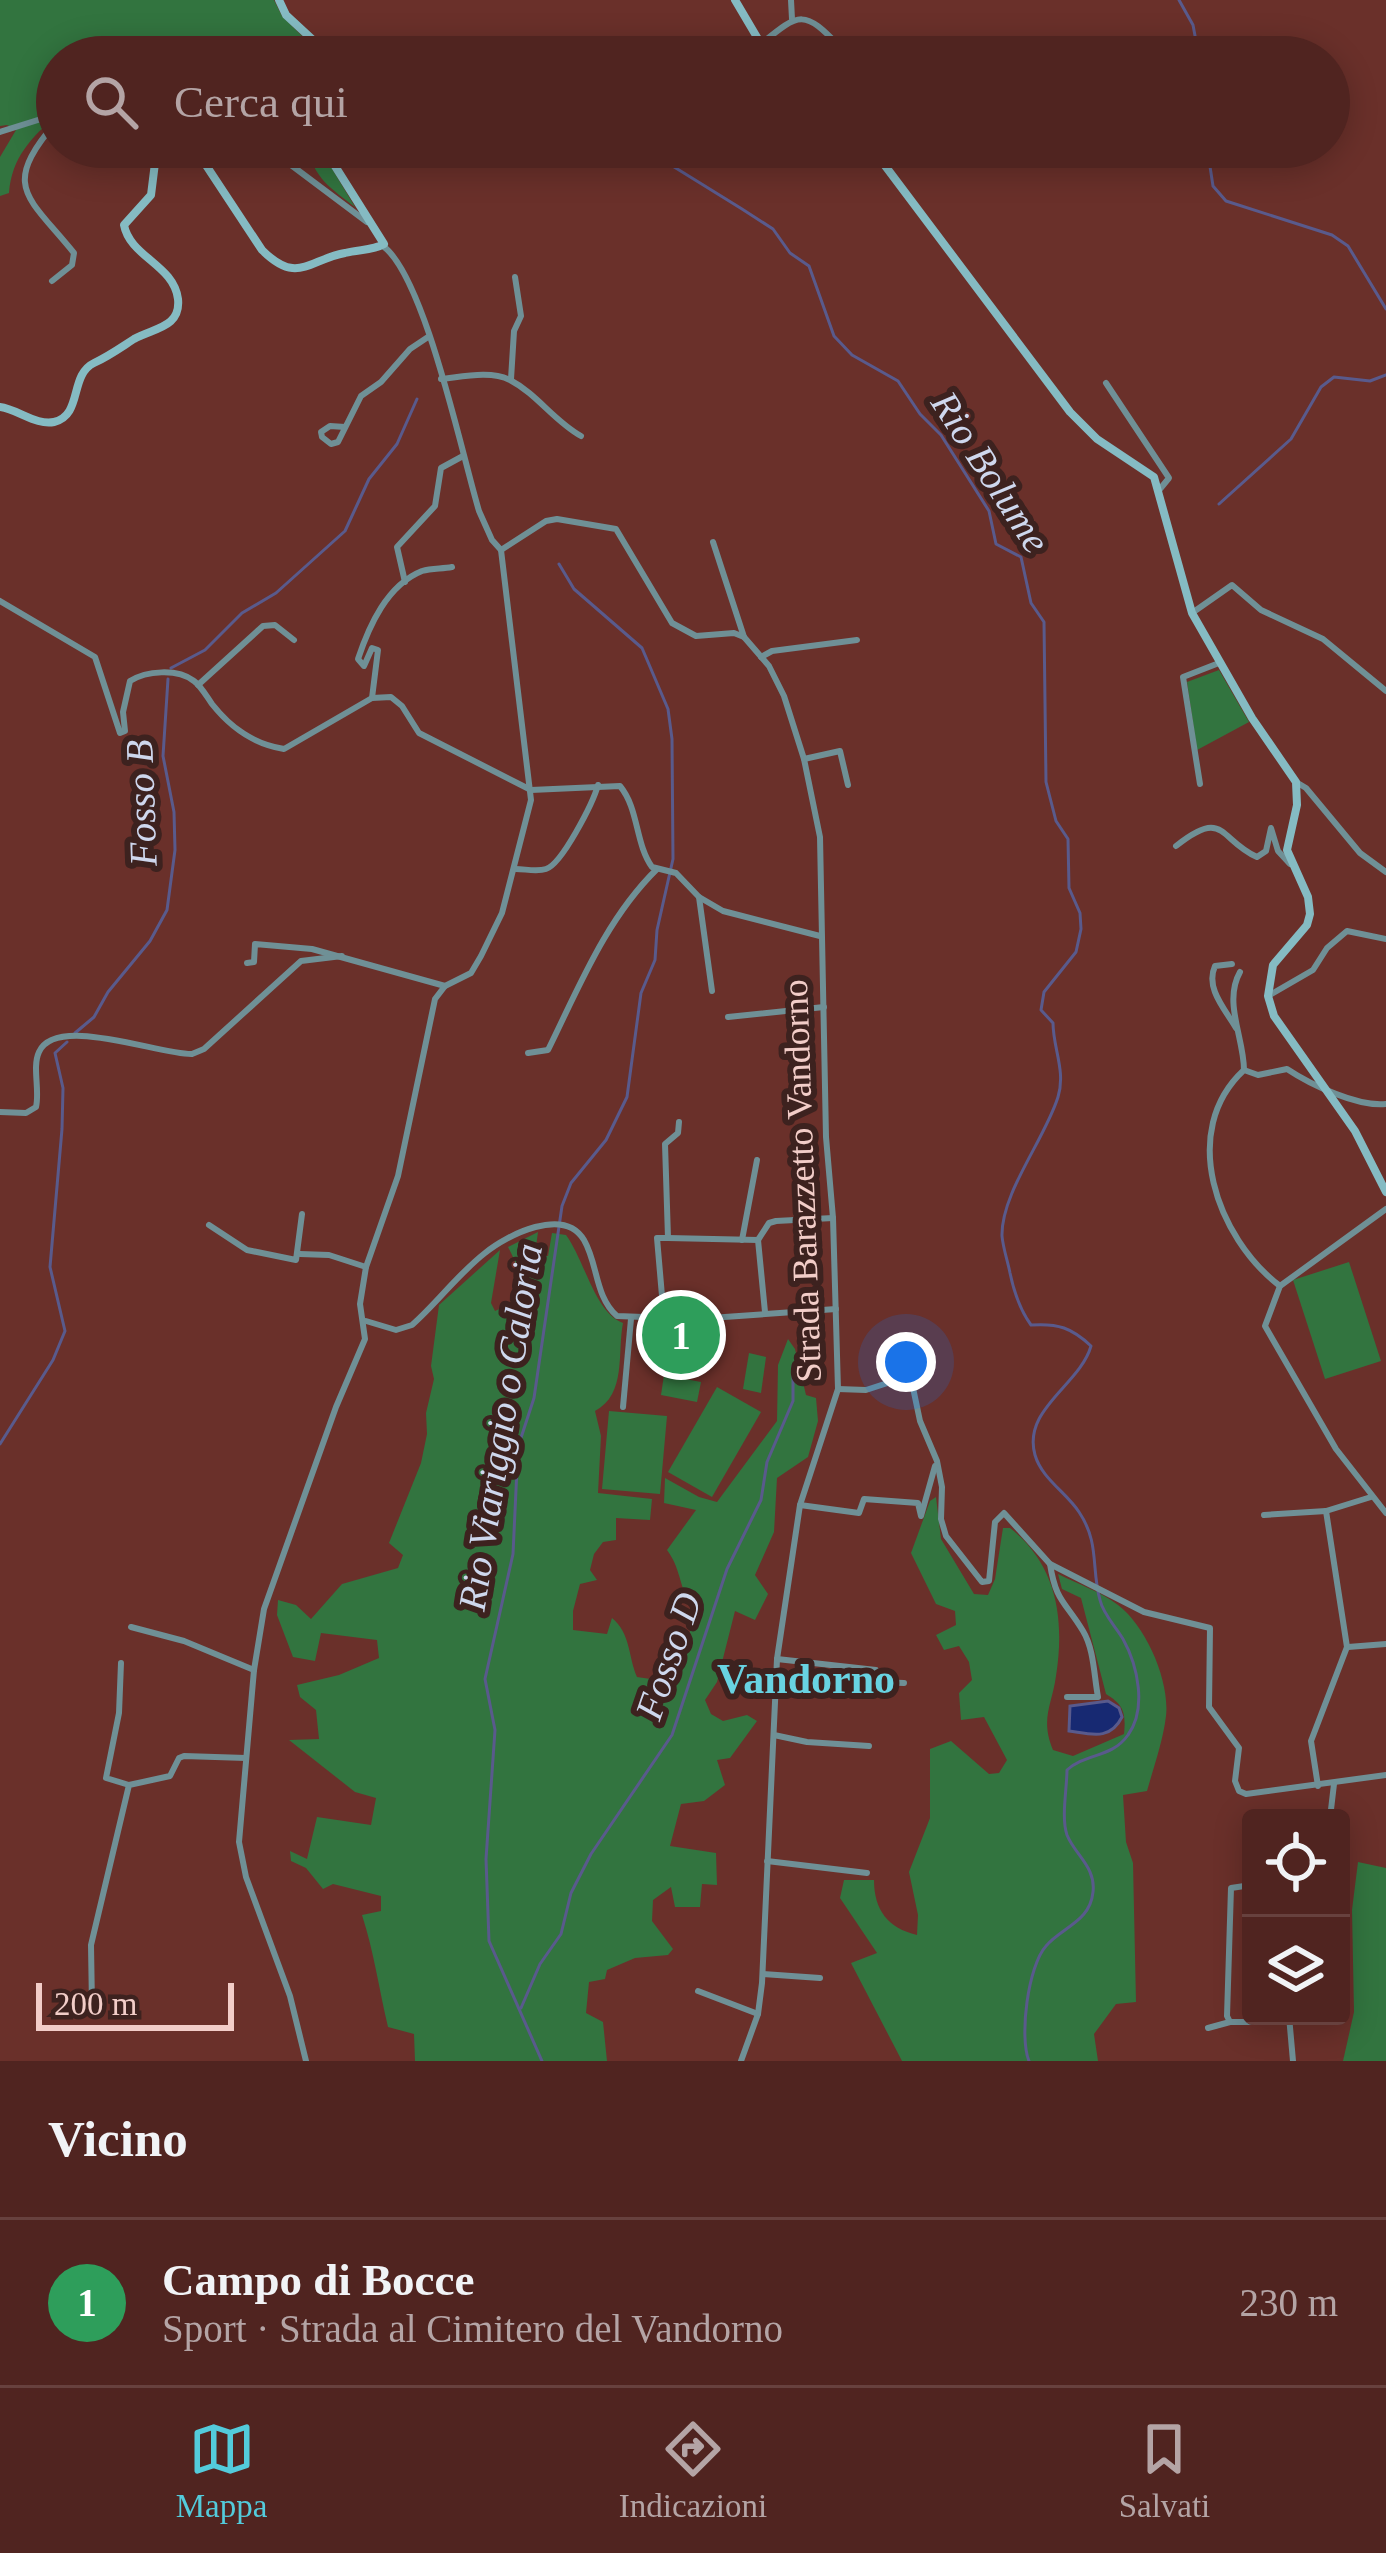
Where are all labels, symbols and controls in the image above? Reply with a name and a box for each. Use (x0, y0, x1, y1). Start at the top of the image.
search box (36, 36, 1350, 168)
icon: search (78, 69, 144, 135)
text: Cerca qui (174, 77, 348, 127)
water label: Rio Bolume (923, 383, 1059, 560)
water label: Fosso B (117, 739, 165, 868)
street label: Strada Barazzetto Vandorno (775, 979, 829, 1383)
water label: Rio Viariggio o Caloria (450, 1240, 551, 1615)
pin: 1 (642, 1290, 720, 1380)
your location (876, 1332, 936, 1392)
water label: Fosso D (626, 1587, 710, 1726)
district label: Vandorno (717, 1656, 895, 1702)
map controls (1242, 1809, 1350, 2025)
button: locate (1242, 1809, 1350, 1917)
button: layers (1242, 1917, 1350, 2025)
scale bar (36, 1977, 234, 2030)
text: 200 m (54, 1986, 137, 2022)
text: Vicino (48, 2111, 188, 2167)
text: Campo di Bocce (162, 2255, 474, 2305)
text: 1 (77, 2281, 97, 2324)
text: 230 m (1239, 2281, 1338, 2324)
text: Sport · Strada al Cimitero del Vandorno (162, 2307, 783, 2350)
tab: Mappa (176, 2416, 267, 2525)
tab: Indicazioni (619, 2416, 767, 2525)
tab: Salvati (1119, 2416, 1210, 2525)

